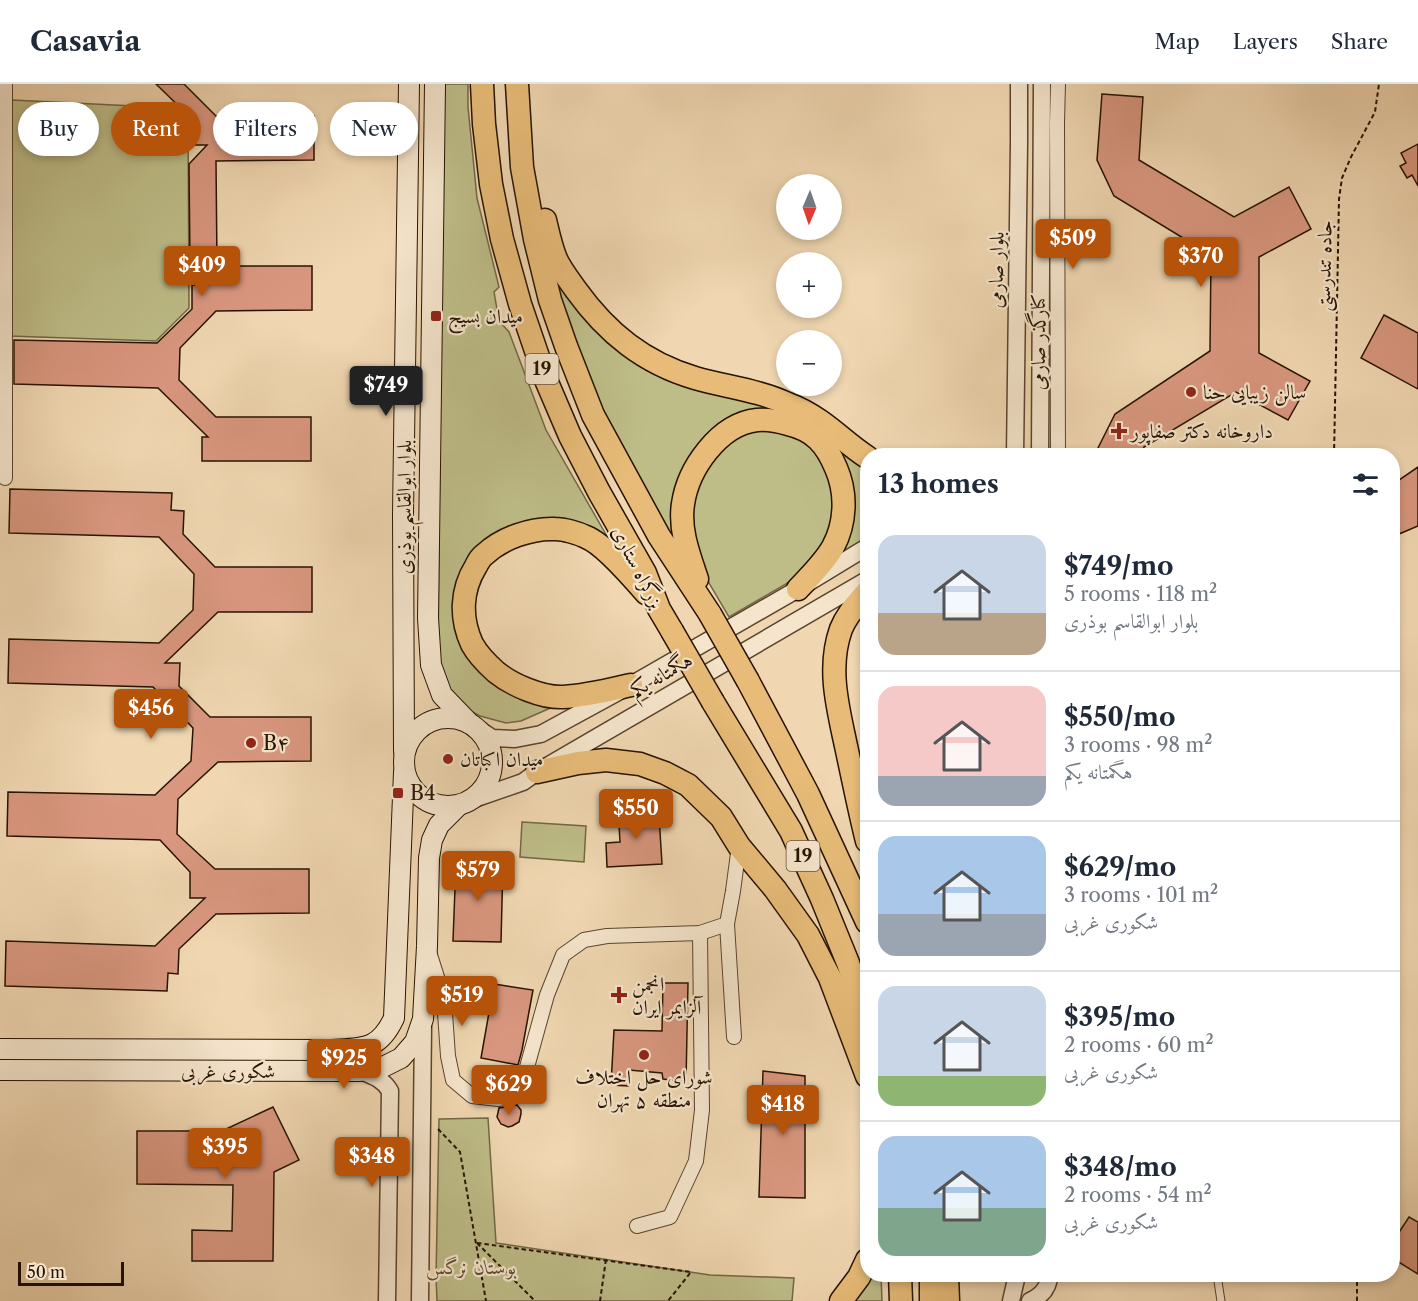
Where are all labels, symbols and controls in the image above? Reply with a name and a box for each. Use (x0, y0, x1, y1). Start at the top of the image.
text: Casavia (30, 24, 141, 58)
text: Map (1155, 29, 1200, 54)
text: Layers (1233, 29, 1298, 54)
text: Share (1331, 29, 1388, 54)
chip: Buy (18, 102, 99, 156)
chip: Rent (111, 102, 201, 156)
chip: Filters (213, 102, 318, 156)
chip: New (330, 102, 418, 156)
north arrow (776, 174, 842, 240)
map controls (776, 174, 842, 396)
pin: $509 (1037, 219, 1109, 270)
street label: جاده تندرستی (1311, 220, 1340, 312)
text: $509 (1050, 226, 1096, 250)
street label: بلوار صارمی (983, 231, 1010, 309)
pin: $370 (1165, 237, 1237, 288)
text: $370 (1178, 244, 1224, 268)
pin: $409 (166, 246, 238, 297)
button: + (776, 252, 842, 318)
text: $409 (178, 253, 226, 277)
street label: کنارگذر صارمی (1024, 294, 1050, 390)
place label: میدان بسیج (448, 304, 523, 334)
marker: میدان بسیج (429, 309, 443, 323)
button: − (776, 330, 842, 396)
road number: 19 (526, 354, 558, 384)
pin: $749 (350, 366, 422, 417)
text: $749 (364, 373, 408, 397)
place label: سالن زیبایی حنا (1203, 380, 1306, 406)
marker: سالن زیبایی حنا (1184, 385, 1198, 399)
place label: داروخانه دکتر صفاپور (1129, 419, 1273, 446)
marker: داروخانه دکتر صفاپور (1112, 424, 1126, 438)
street label: بلوار ابوالقاسم بوذری (392, 440, 424, 574)
text: 13 homes (878, 468, 999, 500)
icon: filters (1349, 468, 1382, 501)
street label: بزرگراه ستاری (606, 521, 670, 613)
text: $749/mo (1064, 550, 1174, 582)
icon: home (926, 559, 998, 631)
text: 5 rooms · 118 m² (1064, 582, 1217, 606)
text: بلوار ابوالقاسم بوذری (1064, 609, 1198, 633)
street label: هگمتانه یکم (625, 647, 700, 709)
pin: $456 (115, 689, 187, 740)
text: $456 (128, 696, 174, 720)
text: $550/mo (1064, 701, 1176, 733)
icon: home (926, 710, 998, 782)
place label: B۴ (263, 731, 289, 755)
text: 3 rooms · 98 m² (1064, 733, 1212, 757)
marker: B۴ (244, 736, 258, 750)
place label: میدان اکباتان (460, 747, 543, 771)
marker: میدان اکباتان (441, 752, 455, 766)
text: هگمتانه یکم (1064, 760, 1132, 784)
place label: B4 (410, 781, 436, 805)
marker: B4 (391, 786, 405, 800)
pin: $550 (600, 789, 672, 840)
text: $550 (613, 796, 659, 820)
road number: 19 (786, 841, 820, 871)
pin: $579 (442, 851, 514, 902)
text: $629/mo (1064, 851, 1176, 883)
text: $579 (456, 858, 500, 882)
icon: home (926, 860, 998, 932)
text: 3 rooms · 101 m² (1064, 883, 1218, 907)
text: شکوری غربی (1064, 910, 1158, 934)
place label: انجمن آلزایمر ایران (632, 972, 704, 1020)
pin: $519 (426, 976, 498, 1027)
text: $519 (440, 983, 484, 1007)
marker: انجمن آلزایمر ایران (610, 986, 628, 1004)
text: $395/mo (1064, 1001, 1175, 1033)
icon: home (926, 1010, 998, 1082)
text: 2 rooms · 60 m² (1064, 1033, 1214, 1057)
pin: $925 (308, 1039, 380, 1090)
text: $925 (321, 1046, 367, 1070)
marker: شورای حل اختلاف منطقه ۵ تهران (637, 1048, 651, 1062)
street label: شکوری غربی (181, 1059, 275, 1086)
text: شکوری غربی (1064, 1060, 1158, 1084)
pin: $629 (473, 1065, 545, 1116)
place label: شورای حل اختلاف منطقه ۵ تهران (575, 1065, 713, 1113)
text: $629 (486, 1072, 532, 1096)
pin: $418 (747, 1085, 819, 1136)
text: $418 (761, 1092, 805, 1116)
pin: $395 (189, 1128, 261, 1179)
text: $395 (202, 1135, 248, 1159)
pin: $348 (336, 1137, 408, 1188)
text: $348 (349, 1144, 395, 1168)
text: $348/mo (1064, 1151, 1177, 1183)
icon: home (926, 1160, 998, 1232)
text: 2 rooms · 54 m² (1064, 1183, 1212, 1207)
text: شکوری غربی (1064, 1210, 1158, 1234)
park label: بوستان نرگس (425, 1255, 517, 1281)
scale bar (18, 1259, 124, 1286)
text: 50 m (27, 1262, 65, 1282)

